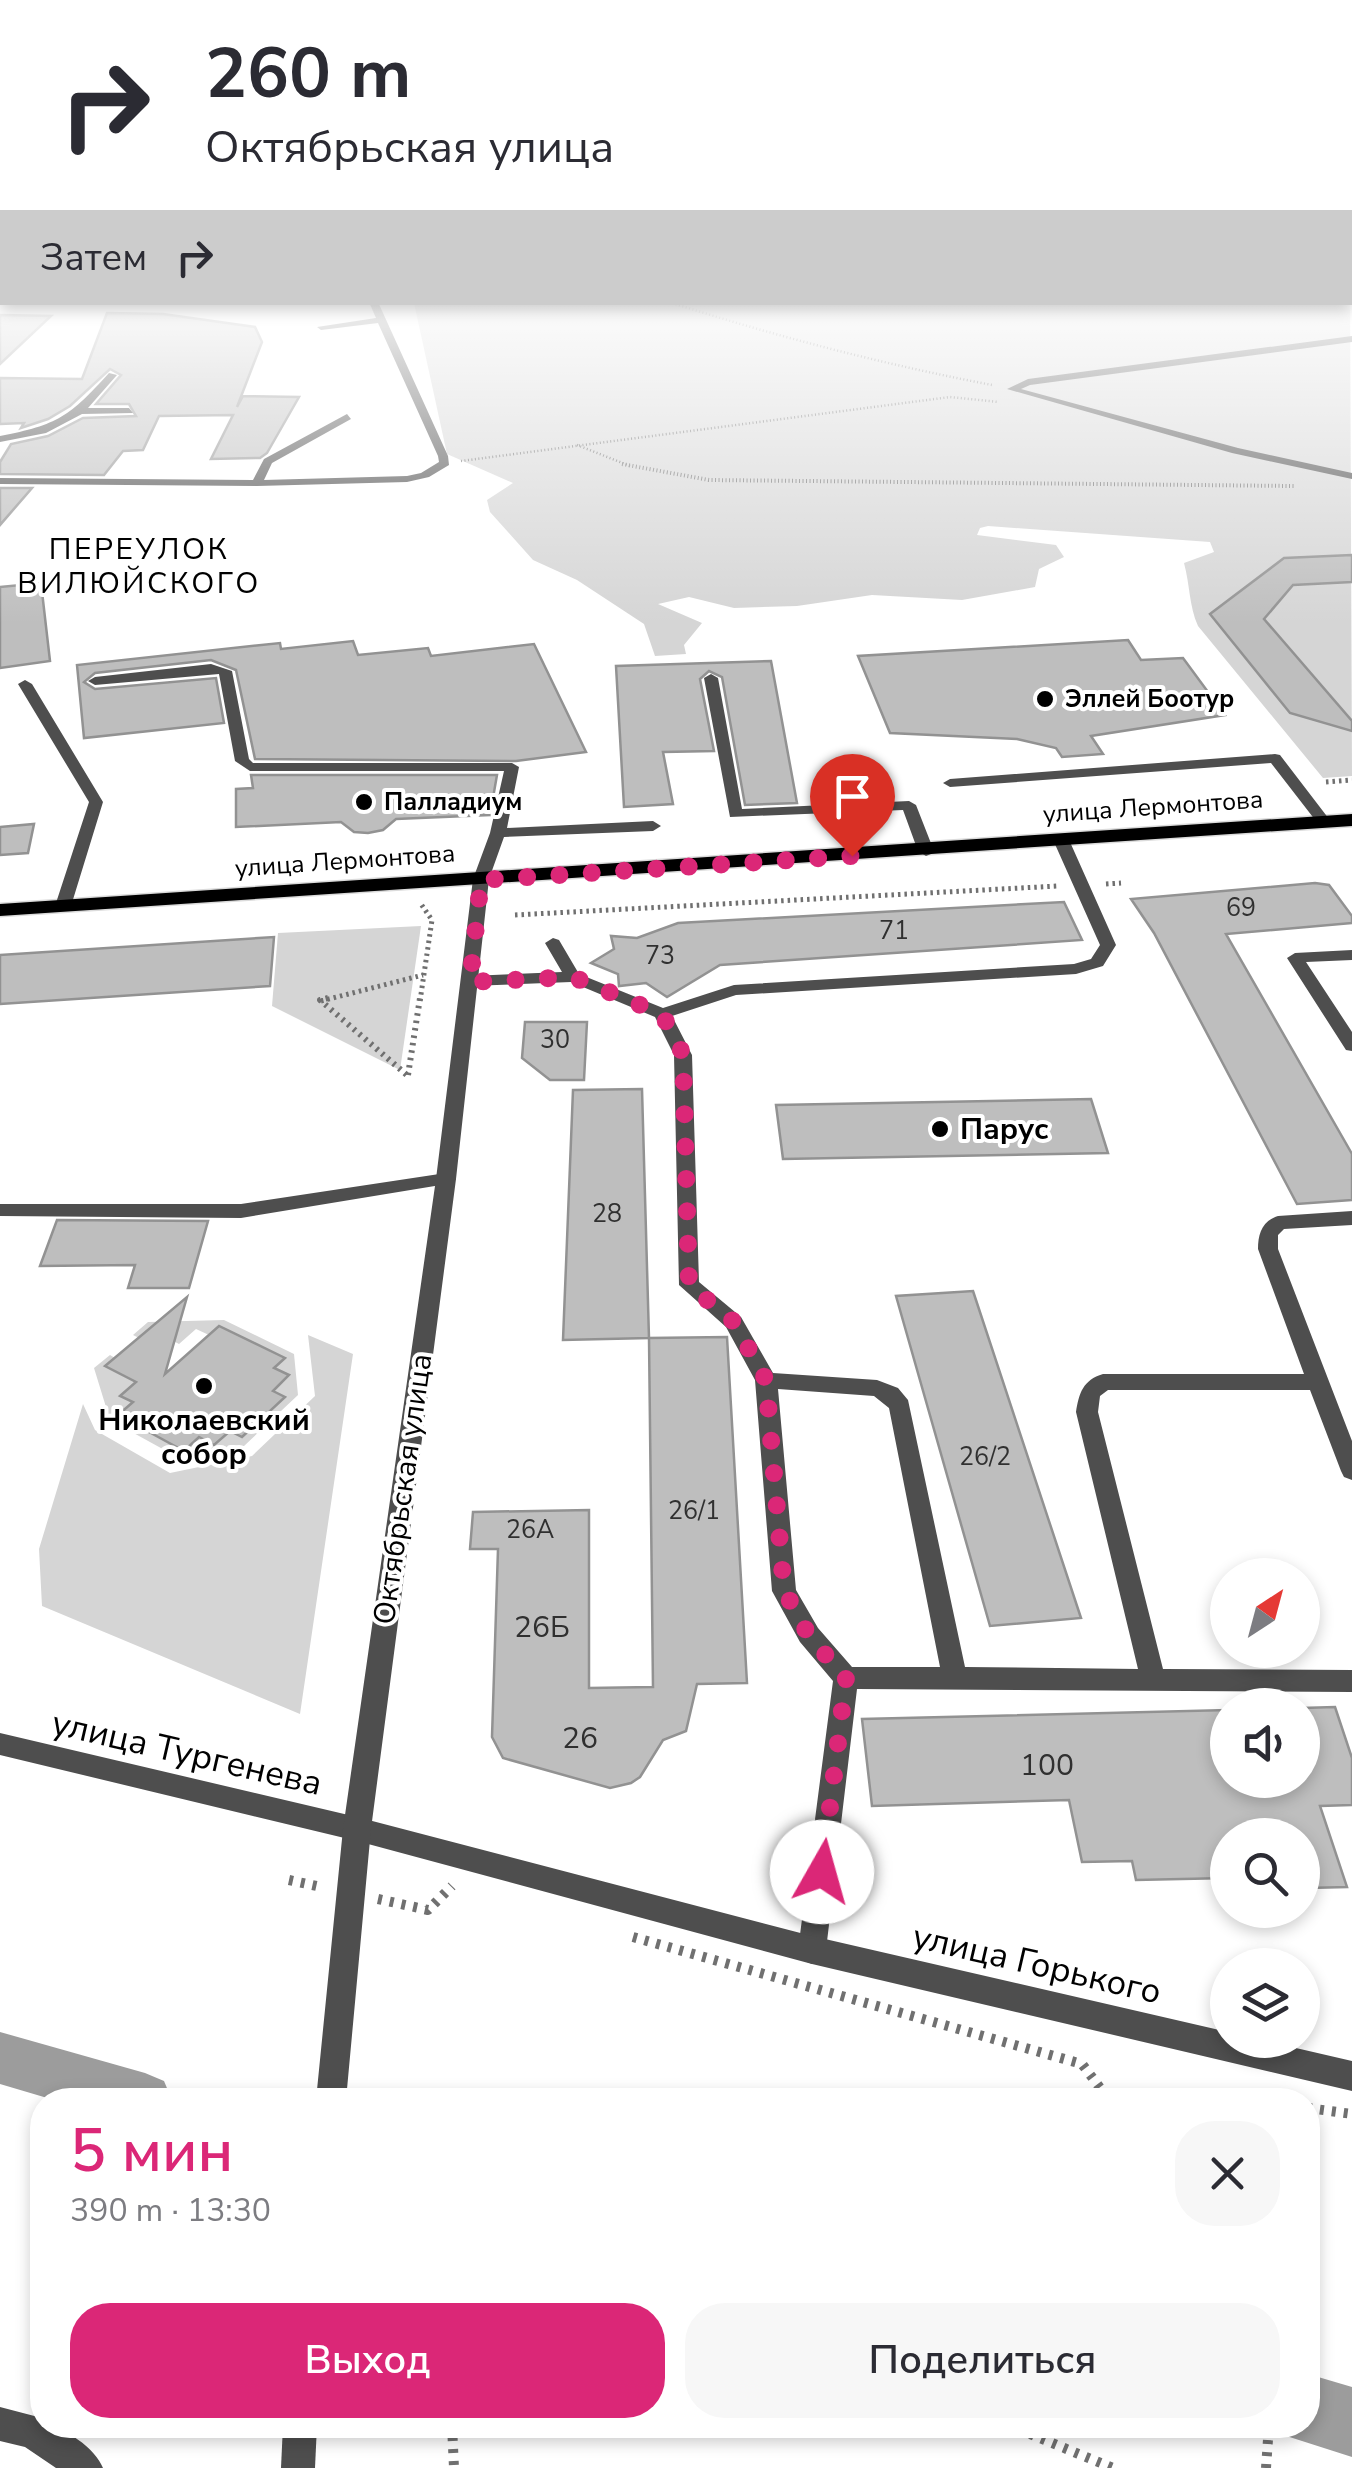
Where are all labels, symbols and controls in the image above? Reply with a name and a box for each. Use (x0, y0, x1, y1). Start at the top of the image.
text: 260 m (205, 26, 411, 122)
icon: right (40, 40, 170, 170)
text: Октябрьская улица (205, 117, 614, 178)
icon: right (167, 230, 222, 285)
text: Затем (40, 232, 147, 283)
district label: ПЕРЕУЛОК ВИЛЮЙСКОГО (17, 529, 261, 604)
place label: Эллей Боотур (1065, 682, 1234, 716)
marker: Эллей Боотур (1034, 688, 1056, 710)
pin (810, 754, 895, 857)
icon: arrive (825, 769, 880, 824)
street label: улица Лермонтова (1042, 782, 1264, 832)
place label: Палладиум (384, 785, 522, 819)
marker: Палладиум (353, 791, 375, 813)
street label: улица Лермонтова (234, 836, 456, 886)
house number: 69 (1226, 891, 1256, 925)
house number: 71 (879, 914, 909, 948)
house number: 73 (645, 939, 675, 973)
house number: 30 (540, 1023, 570, 1057)
place label: Парус (960, 1109, 1049, 1150)
marker: Парус (929, 1118, 951, 1140)
house number: 28 (592, 1197, 622, 1231)
street label: Октябрьская улица (364, 1351, 442, 1627)
marker: Николаевский собор (193, 1375, 215, 1397)
place label: Николаевский собор (98, 1400, 310, 1475)
house number: 26/2 (959, 1440, 1011, 1474)
house number: 26/1 (668, 1494, 720, 1528)
house number: 26А (506, 1513, 554, 1547)
north arrow (1210, 1558, 1320, 1668)
map controls (1210, 1558, 1320, 2058)
house number: 26Б (514, 1607, 570, 1648)
button: sound (1210, 1688, 1320, 1798)
street label: улица Тургенева (47, 1699, 327, 1807)
house number: 26 (562, 1718, 598, 1759)
house number: 100 (1020, 1745, 1074, 1786)
button: search (1210, 1818, 1320, 1928)
position arrow (770, 1820, 874, 1924)
street label: улица Горького (908, 1913, 1166, 2015)
button: layers (1210, 1948, 1320, 2058)
text: 5 мин (70, 2110, 233, 2192)
button: close (1175, 2121, 1280, 2226)
text: 390 m · 13:30 (70, 2189, 271, 2232)
button: Выход (70, 2303, 665, 2418)
button: Поделиться (685, 2303, 1280, 2418)

